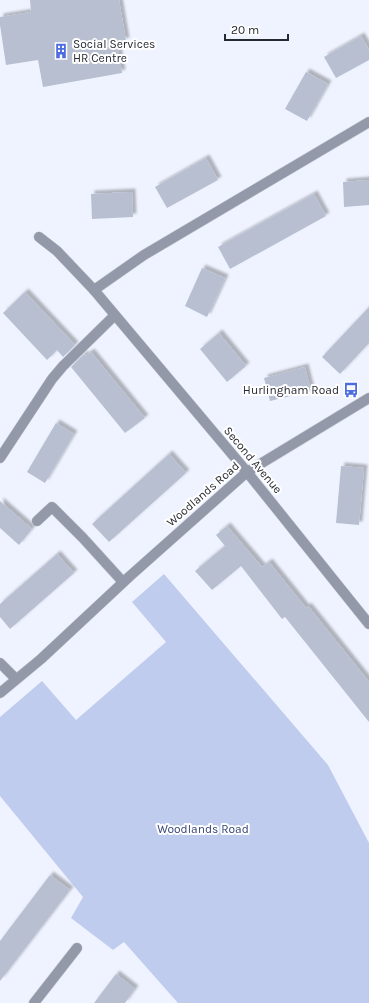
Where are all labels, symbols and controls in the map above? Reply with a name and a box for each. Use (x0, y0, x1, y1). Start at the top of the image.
scale bar (225, 16, 288, 42)
text: 20 m (231, 23, 259, 37)
place label: Social Services HR Centre (73, 37, 155, 65)
building icon: Social Services HR Centre (52, 42, 70, 60)
bus stop icon: Hurlingham Road (342, 381, 360, 399)
place label: Hurlingham Road (243, 383, 339, 397)
street label: Second Avenue (221, 424, 285, 496)
street label: Woodlands Road (164, 459, 242, 529)
park label: Woodlands Road (157, 822, 249, 836)

